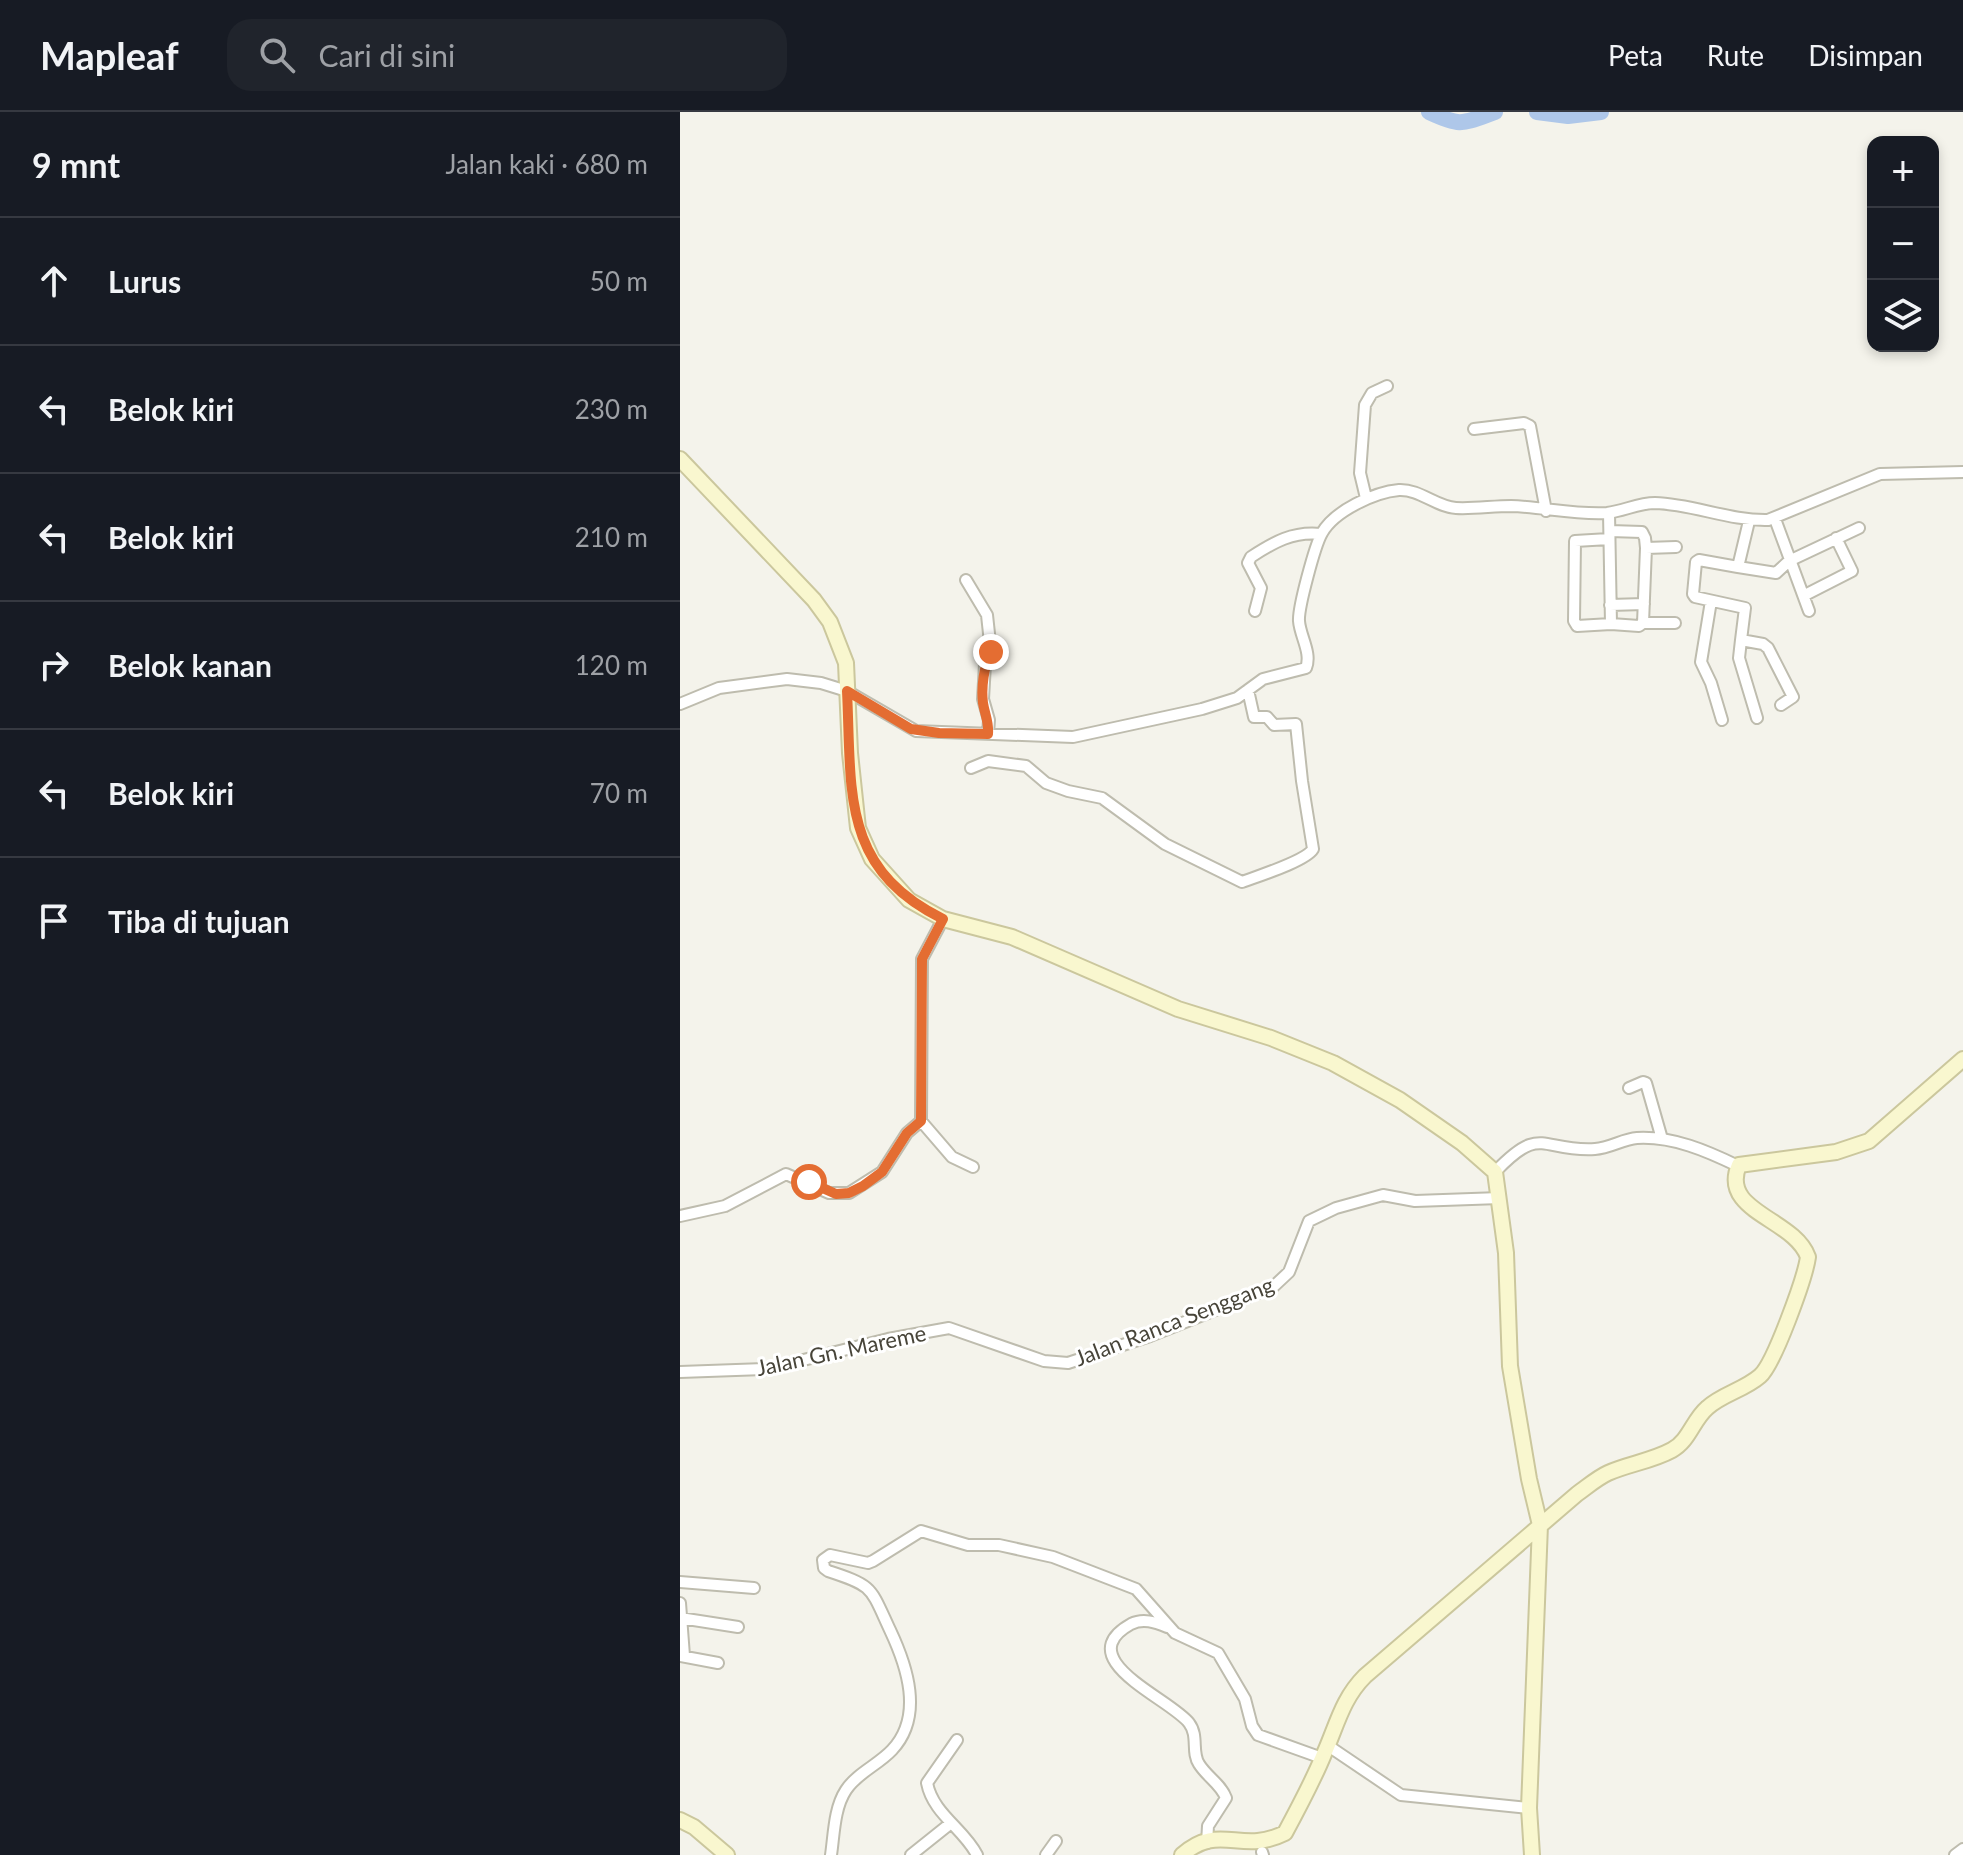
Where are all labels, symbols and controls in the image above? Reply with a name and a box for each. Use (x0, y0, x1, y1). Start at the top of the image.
search box (227, 19, 787, 91)
text: Mapleaf (40, 32, 179, 78)
icon: search (255, 33, 299, 77)
text: Cari di sini (319, 37, 455, 73)
text: Peta (1608, 38, 1663, 72)
text: Rute (1707, 38, 1764, 72)
text: Disimpan (1808, 38, 1923, 72)
map controls (1867, 136, 1939, 352)
button: + (1867, 136, 1939, 208)
text: 9 mnt (32, 144, 120, 185)
text: Jalan kaki · 680 m (445, 148, 648, 180)
button: − (1867, 208, 1939, 280)
icon: ahead (32, 259, 76, 303)
text: Lurus (108, 263, 181, 299)
text: 50 m (590, 265, 648, 297)
button: layers (1867, 280, 1939, 352)
icon: left (32, 387, 76, 431)
text: Belok kiri (108, 391, 234, 427)
text: 230 m (575, 393, 648, 425)
icon: left (32, 515, 76, 559)
text: Belok kiri (108, 519, 234, 555)
text: 210 m (575, 521, 648, 553)
route end (973, 634, 1009, 670)
icon: right (32, 643, 76, 687)
text: Belok kanan (108, 647, 272, 683)
text: 120 m (575, 649, 648, 681)
icon: left (32, 771, 76, 815)
text: Belok kiri (108, 775, 234, 811)
text: 70 m (590, 777, 648, 809)
icon: arrive (32, 899, 76, 943)
text: Tiba di tujuan (108, 903, 290, 939)
route start (791, 1164, 827, 1200)
street label: Jalan Ranca Senggang (1071, 1271, 1277, 1371)
street label: Jalan Gn. Mareme (754, 1319, 928, 1381)

